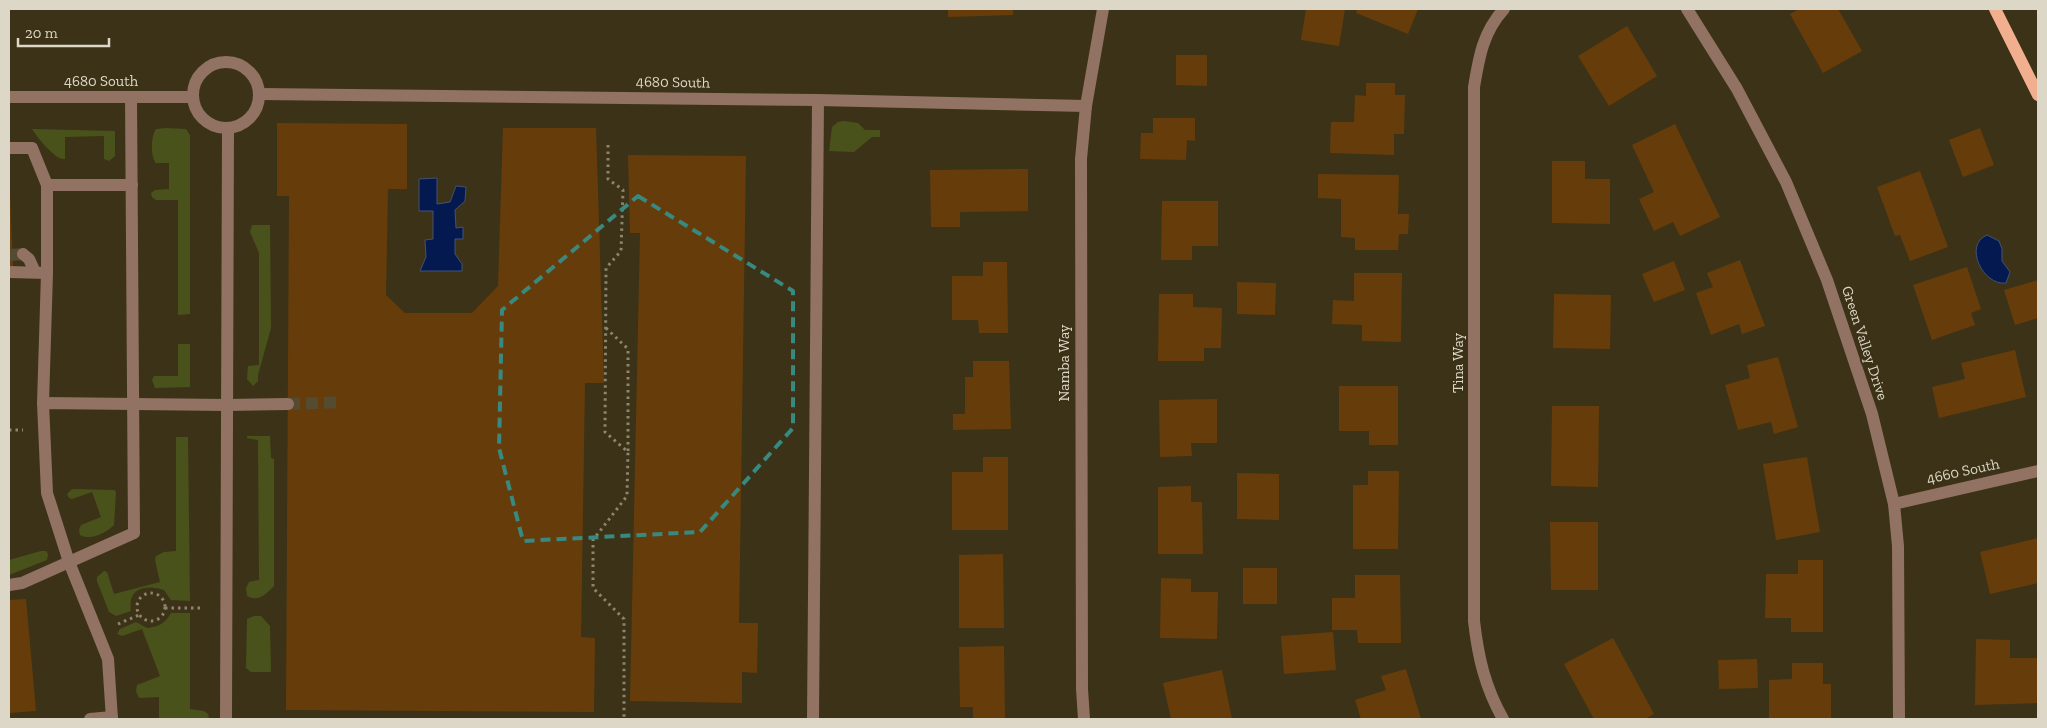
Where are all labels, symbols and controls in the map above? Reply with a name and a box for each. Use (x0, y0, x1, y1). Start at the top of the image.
scale bar (18, 15, 109, 47)
text: 20 m (25, 24, 58, 42)
street label: 4680 South (64, 72, 139, 90)
street label: 4680 South (636, 72, 711, 92)
street label: Green Valley Drive (1838, 284, 1892, 402)
street label: Namba Way (1055, 324, 1073, 402)
street label: Tina Way (1449, 333, 1467, 393)
street label: 4660 South (1925, 454, 2002, 488)

